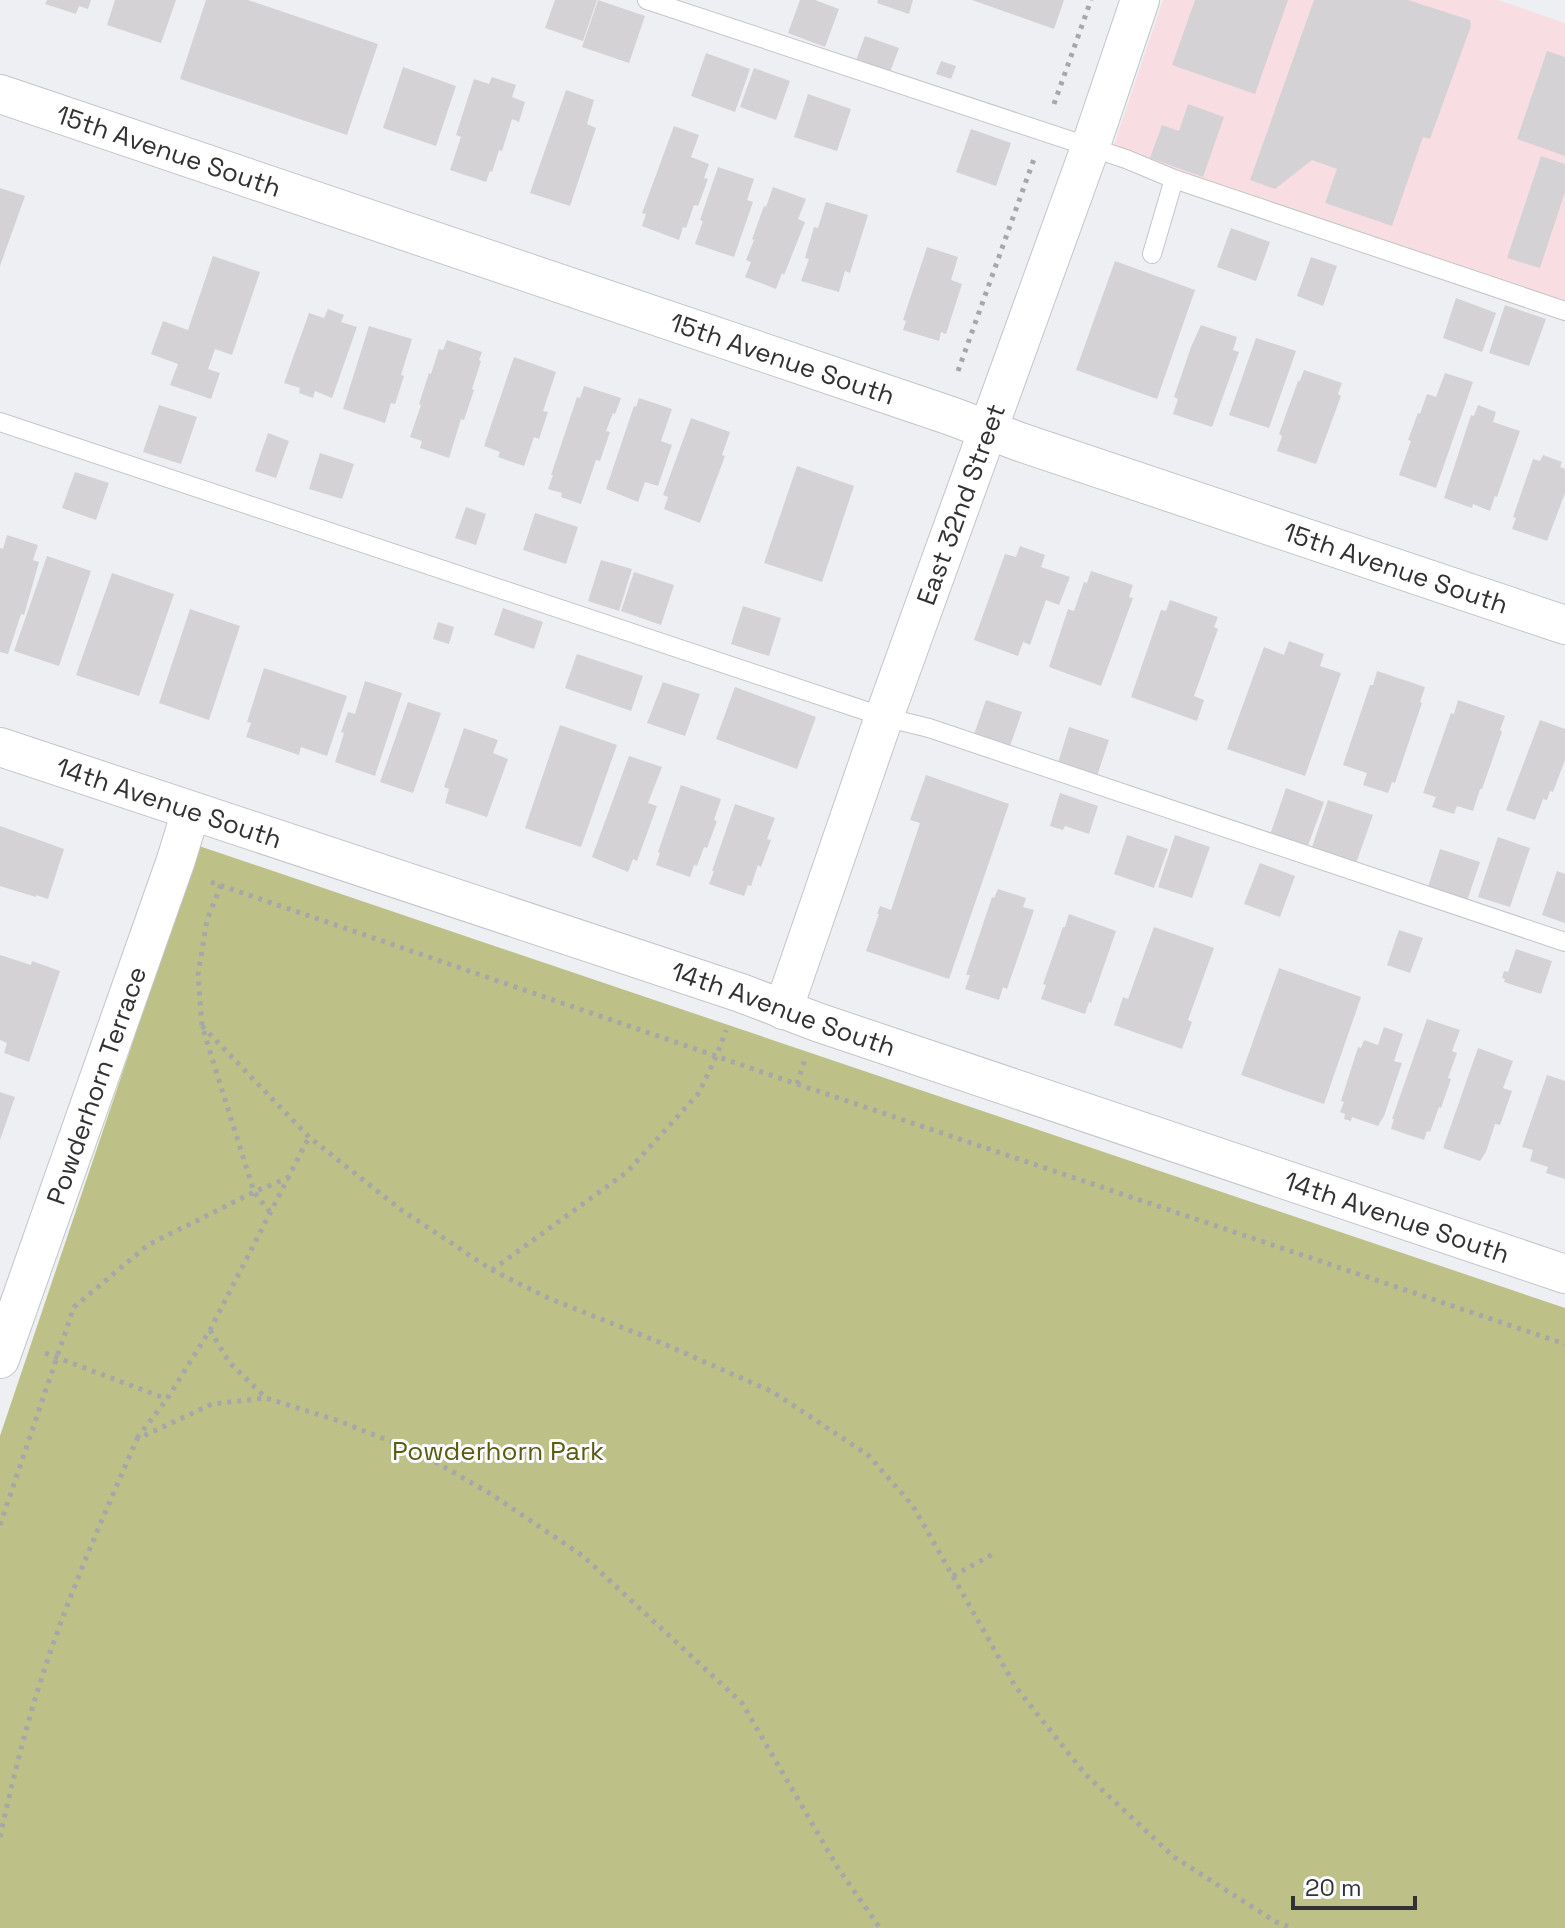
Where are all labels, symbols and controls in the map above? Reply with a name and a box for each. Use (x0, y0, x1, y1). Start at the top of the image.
street label: 15th Avenue South (52, 97, 285, 205)
street label: 15th Avenue South (666, 305, 899, 413)
street label: East 32nd Street (909, 399, 1013, 610)
street label: 15th Avenue South (1279, 515, 1512, 622)
street label: 14th Avenue South (52, 750, 286, 856)
street label: 14th Avenue South (667, 954, 900, 1064)
street label: Powderhorn Terrace (39, 962, 154, 1209)
street label: 14th Avenue South (1280, 1164, 1514, 1271)
park label: Powderhorn Park (392, 1434, 604, 1468)
scale bar (1293, 1860, 1415, 1910)
text: 20 m (1305, 1872, 1362, 1903)

